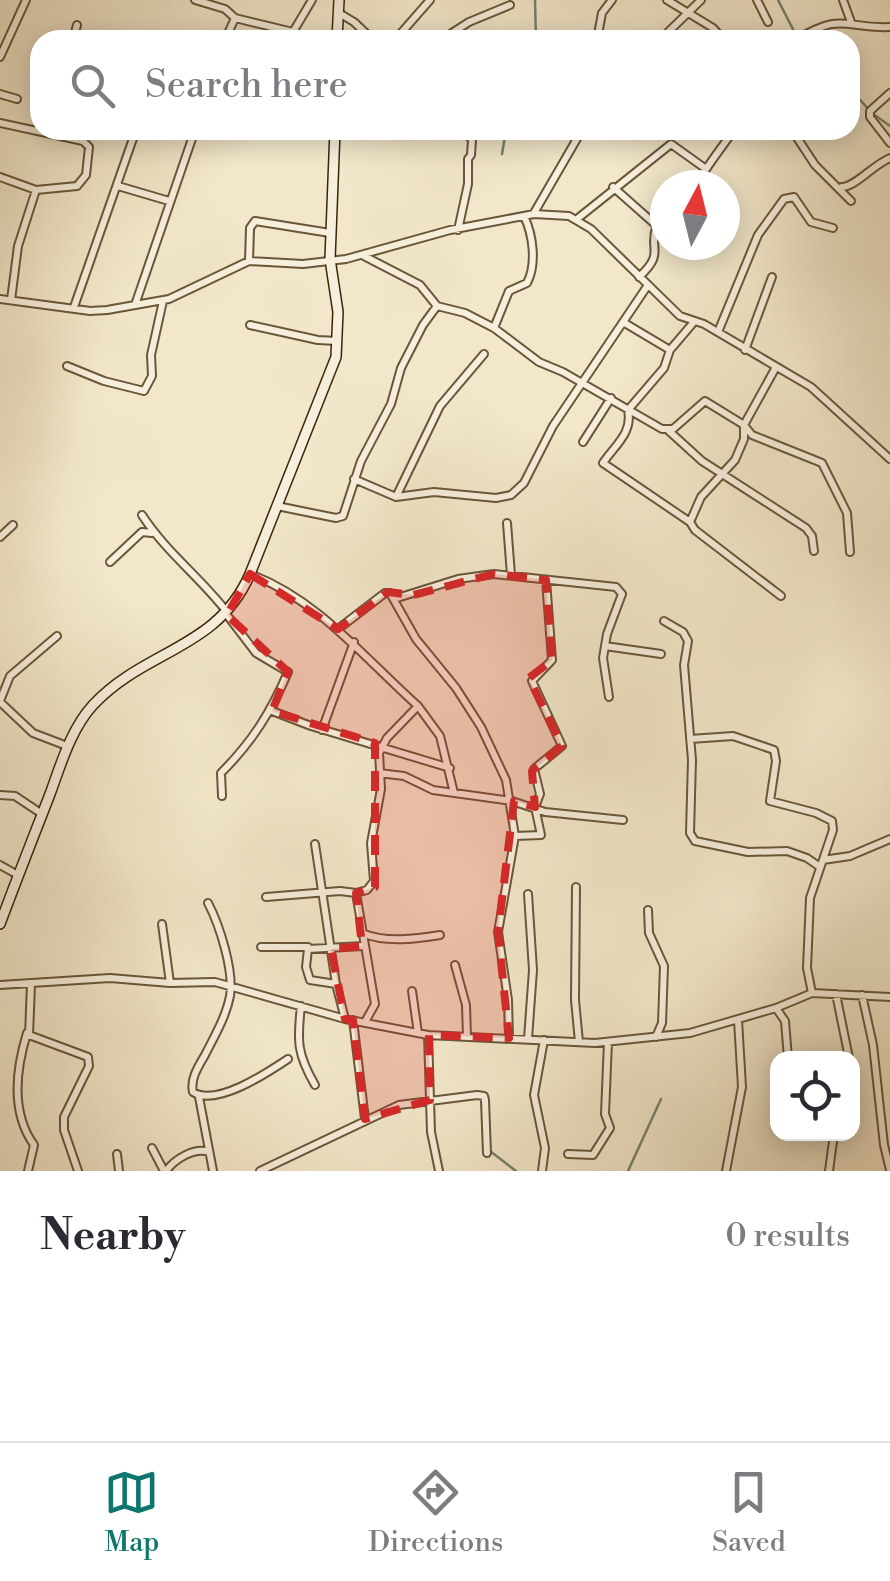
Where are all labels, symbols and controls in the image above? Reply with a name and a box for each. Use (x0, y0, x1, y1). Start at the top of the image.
search box (30, 30, 860, 140)
icon: search (65, 58, 120, 113)
text: Search here (145, 62, 348, 109)
north arrow (650, 170, 740, 260)
map controls (770, 1051, 860, 1141)
button: locate (770, 1051, 860, 1141)
text: Nearby (40, 1210, 185, 1263)
text: 0 results (725, 1216, 850, 1256)
tab: Map (104, 1465, 159, 1560)
tab: Directions (368, 1465, 503, 1560)
tab: Saved (712, 1465, 786, 1560)

